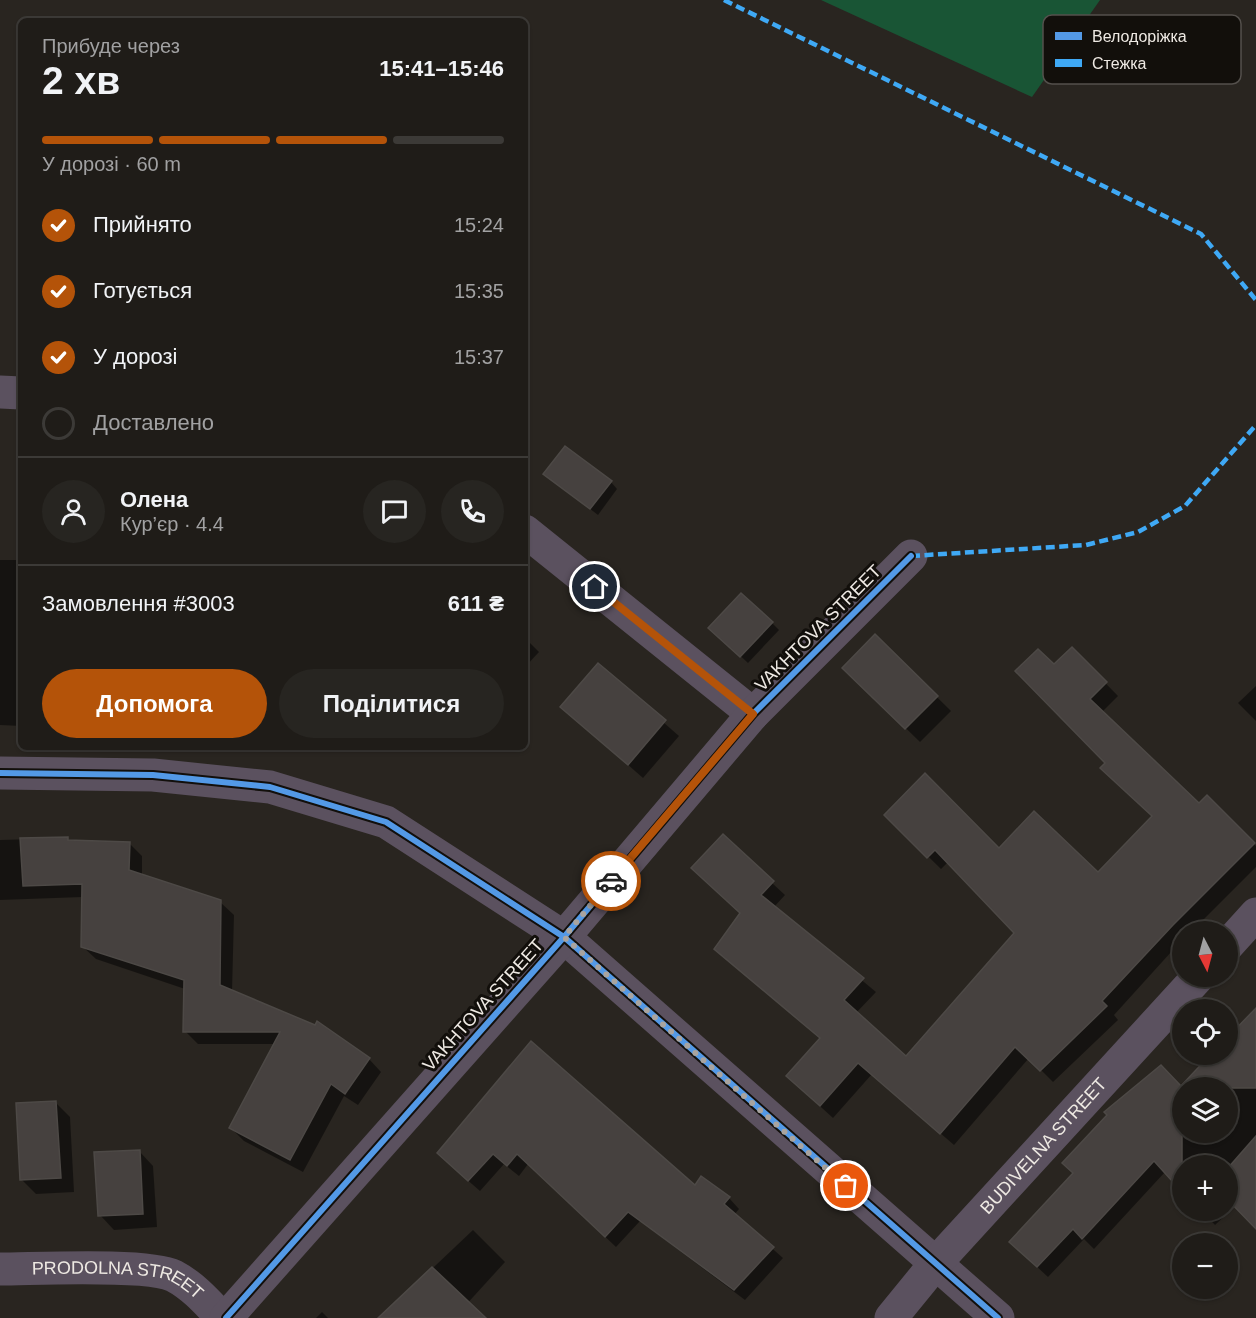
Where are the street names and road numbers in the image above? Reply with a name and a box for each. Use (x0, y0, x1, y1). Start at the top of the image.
street label: VAKHTOVA STREET (751, 561, 885, 695)
street label: VAKHTOVA STREET (419, 935, 547, 1075)
street label: BUDIVELNA STREET (976, 1074, 1111, 1218)
street label: PRODOLNA STREET (32, 1258, 207, 1303)

